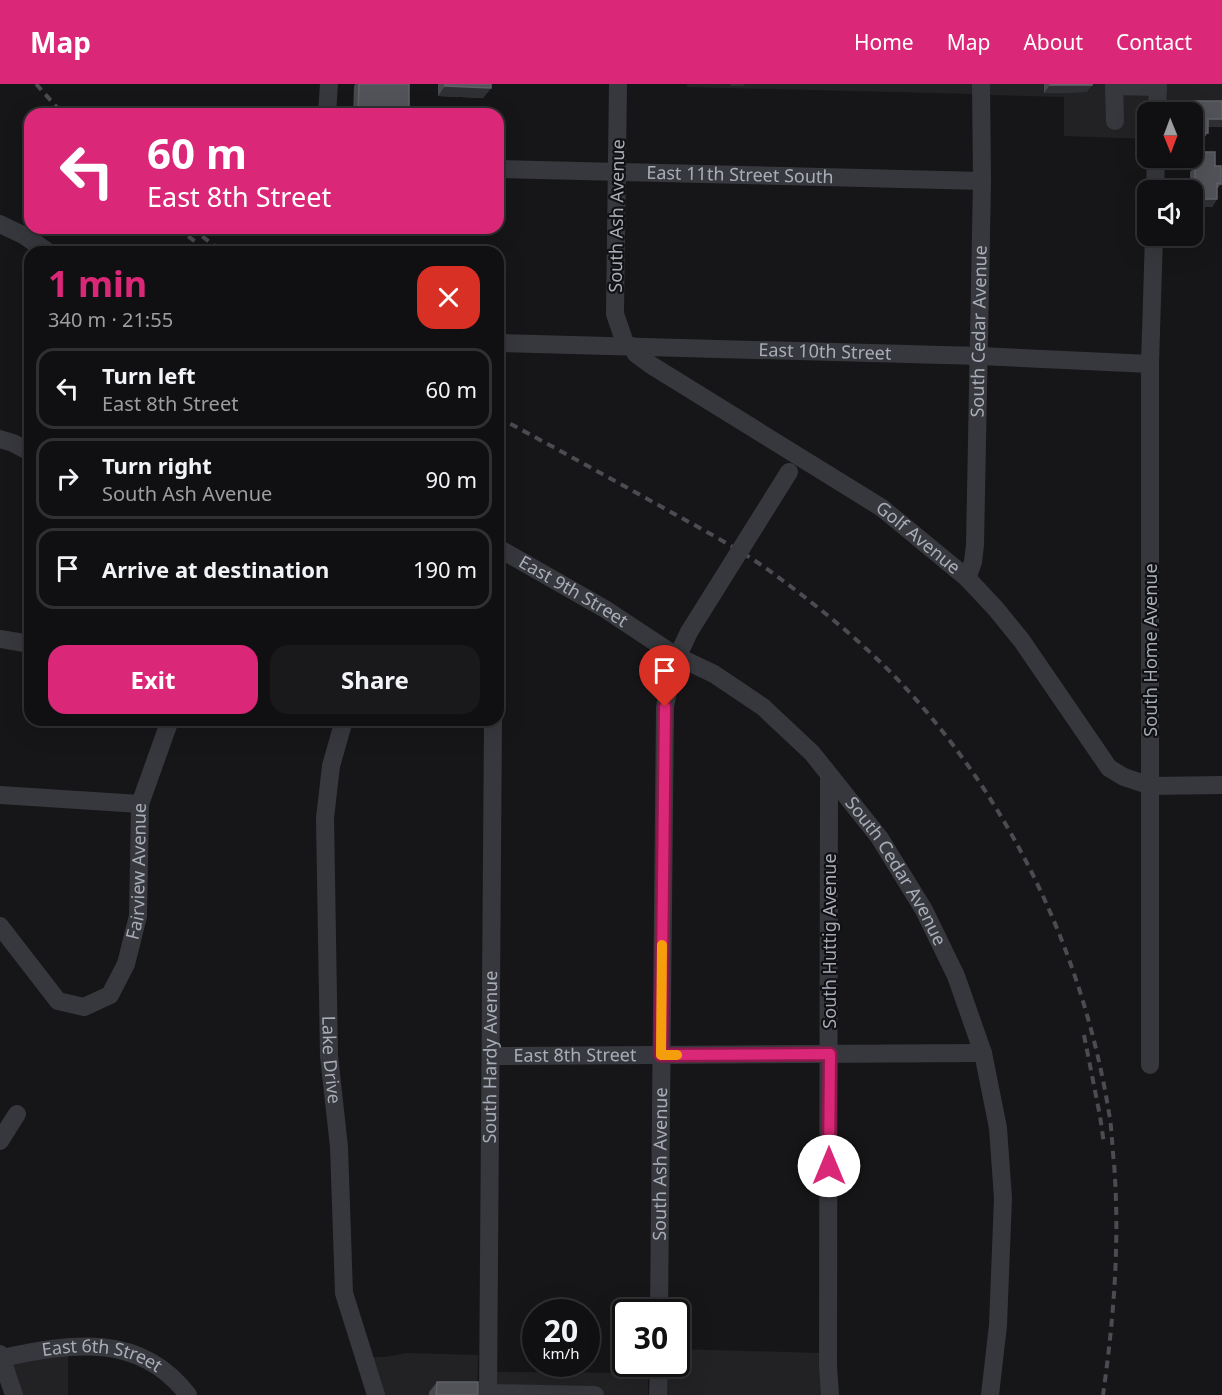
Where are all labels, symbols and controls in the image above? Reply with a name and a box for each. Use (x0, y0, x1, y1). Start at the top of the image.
text: Map (30, 23, 91, 61)
text: Home (854, 28, 914, 56)
text: Map (947, 28, 990, 56)
text: About (1023, 28, 1083, 56)
text: Contact (1116, 28, 1192, 56)
north arrow (1137, 102, 1203, 168)
map controls (1137, 102, 1203, 246)
text: 60 m (147, 124, 247, 181)
icon: left (48, 132, 126, 210)
street label: South Ash Avenue (603, 139, 629, 293)
street label: East 11th Street South (646, 160, 834, 188)
text: East 8th Street (147, 178, 331, 215)
button: sound (1137, 180, 1203, 246)
street label: South Cedar Avenue (964, 245, 992, 418)
text: 1 min (48, 259, 147, 308)
button: close (417, 266, 480, 329)
text: 340 m · 21:55 (48, 306, 173, 333)
street label: East 10th Street (758, 337, 892, 365)
text: Turn left (102, 360, 196, 390)
icon: left (51, 372, 84, 405)
text: 60 m (426, 374, 477, 404)
text: East 8th Street (102, 390, 238, 417)
text: Turn right (102, 450, 212, 480)
icon: right (51, 462, 84, 495)
text: 90 m (426, 464, 477, 494)
text: South Ash Avenue (102, 480, 272, 507)
street label: Golf Avenue (871, 495, 966, 579)
street label: East 9th Street (515, 549, 634, 632)
icon: arrive (51, 552, 84, 585)
text: Arrive at destination (102, 554, 329, 584)
text: 190 m (413, 554, 477, 584)
street label: South Home Avenue (1138, 563, 1162, 737)
button: Exit (48, 645, 258, 714)
button: Share (270, 645, 480, 714)
pin (639, 645, 690, 707)
icon: arrive (648, 654, 681, 687)
street label: South Cedar Avenue (840, 791, 952, 949)
street label: Fairview Avenue (120, 803, 151, 942)
street label: South Huttig Avenue (817, 853, 841, 1029)
street label: South Hardy Avenue (477, 970, 502, 1144)
street label: Lake Drive (317, 1015, 347, 1105)
street label: East 8th Street (514, 1042, 637, 1067)
street label: South Ash Avenue (647, 1087, 672, 1241)
position arrow (797, 1134, 861, 1198)
speed limit sign: 30 (612, 1299, 690, 1377)
text: 20 (544, 1310, 578, 1351)
street label: East 6th Street (40, 1333, 168, 1377)
text: km/h (543, 1343, 579, 1363)

